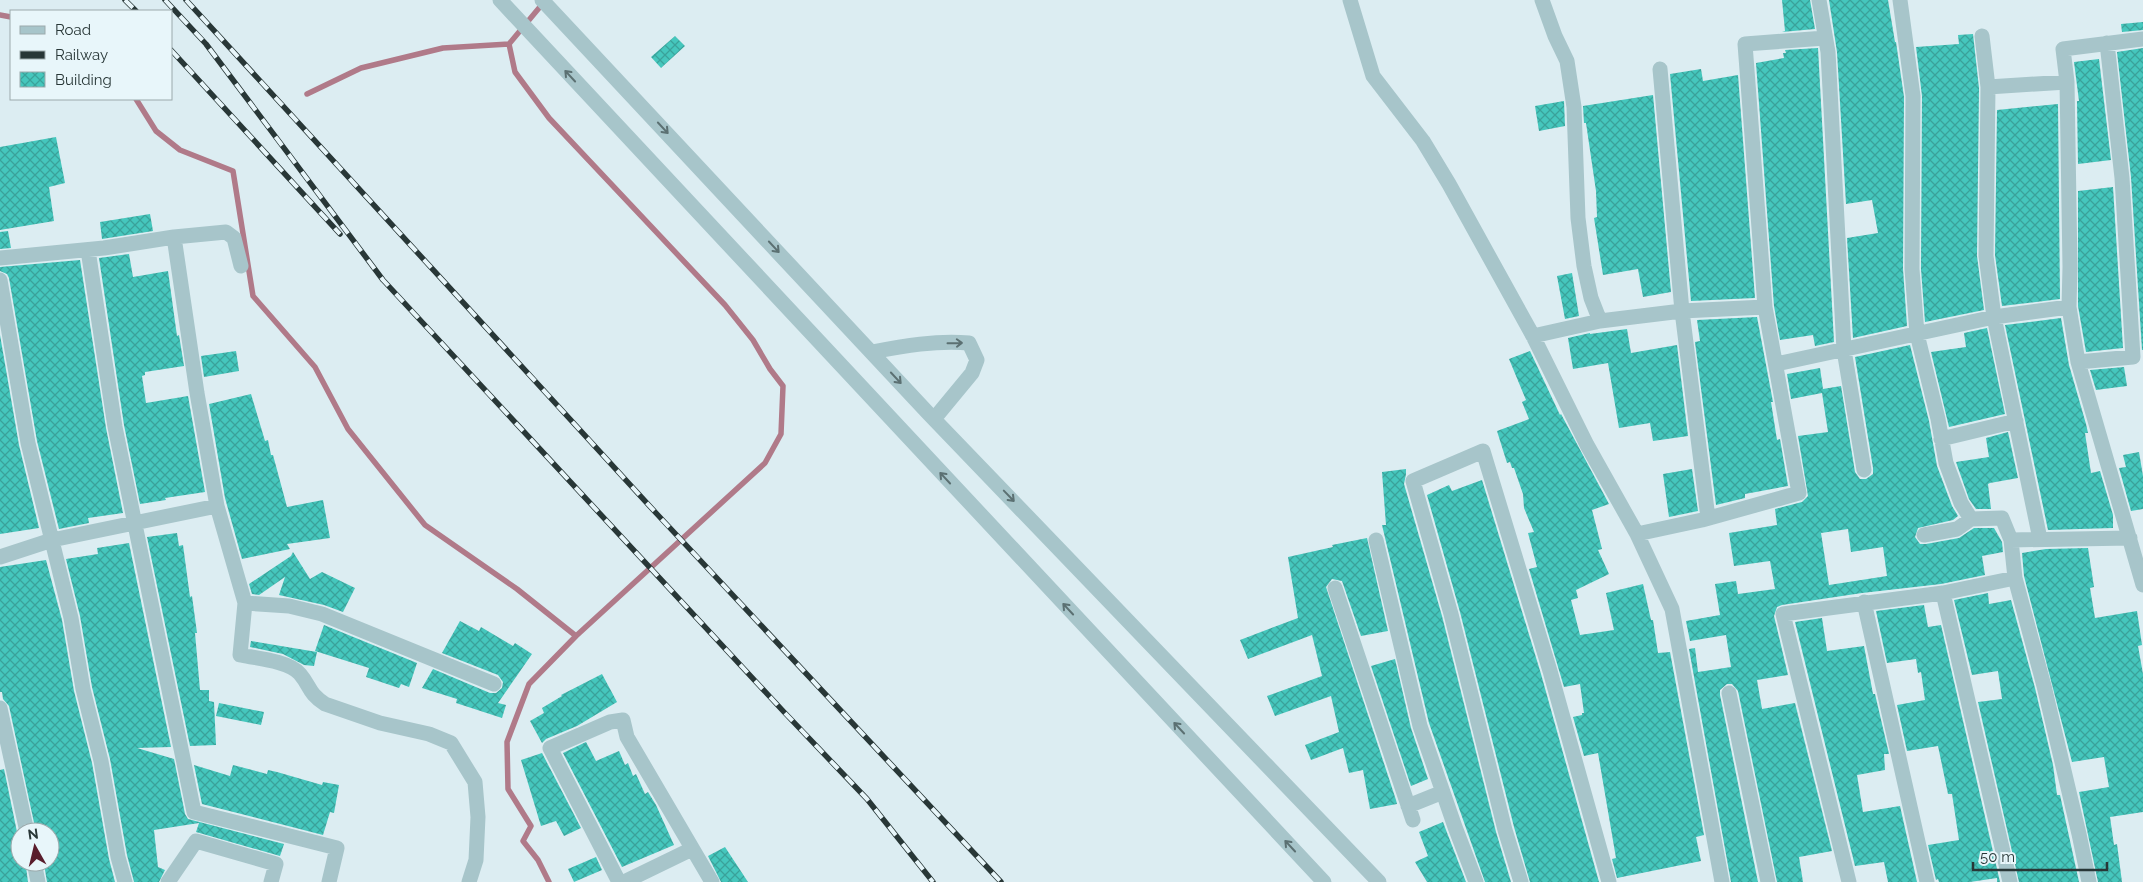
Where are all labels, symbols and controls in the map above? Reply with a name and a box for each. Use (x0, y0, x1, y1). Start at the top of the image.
legend (10, 10, 172, 100)
text: Road (55, 21, 91, 39)
text: Railway (55, 46, 108, 64)
one-way arrow (564, 70, 576, 82)
text: Building (55, 71, 112, 89)
one-way arrow (657, 121, 669, 134)
one-way arrow (768, 240, 780, 253)
one-way arrow (947, 338, 963, 347)
one-way arrow (891, 372, 902, 385)
one-way arrow (939, 472, 951, 485)
one-way arrow (1002, 490, 1015, 502)
one-way arrow (1062, 603, 1074, 616)
one-way arrow (1173, 722, 1185, 734)
north arrow (10, 822, 60, 872)
text: N (27, 825, 40, 843)
one-way arrow (1284, 840, 1296, 853)
scale bar (1973, 840, 2107, 872)
text: 50 m (1980, 848, 2015, 866)

